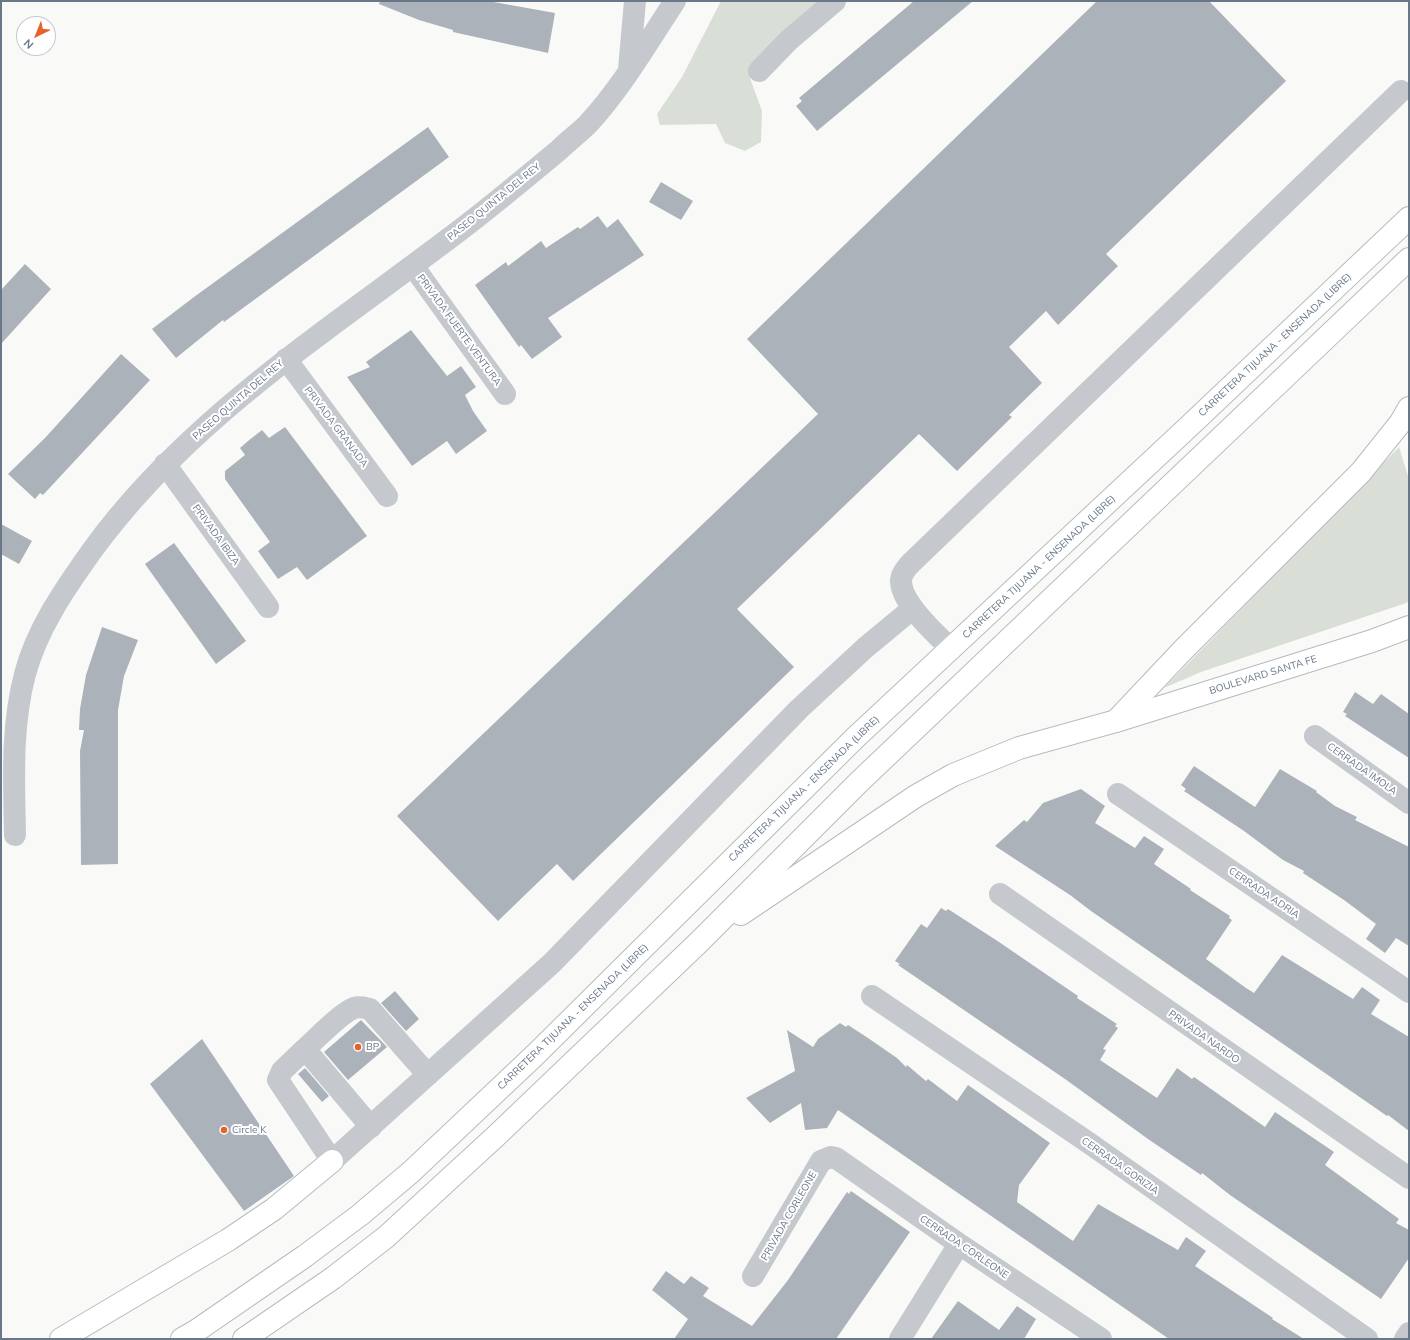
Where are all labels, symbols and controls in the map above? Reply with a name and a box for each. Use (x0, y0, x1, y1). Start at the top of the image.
north arrow (16, 16, 56, 56)
text: N (21, 36, 36, 52)
street label: PASEO QUINTA DEL REY (445, 161, 543, 243)
street label: CARRETERA TIJUANA - ENSENADA (LIBRE) (1196, 271, 1354, 419)
street label: PRIVADA FUERTE VENTURA (414, 272, 504, 388)
street label: PASEO QUINTA DEL REY (190, 357, 286, 443)
street label: PRIVADA GRANADA (302, 384, 370, 470)
street label: CARRETERA TIJUANA - ENSENADA (LIBRE) (960, 493, 1118, 641)
street label: PRIVADA IBIZA (190, 502, 242, 568)
street label: BOULEVARD SANTA FE (1208, 653, 1318, 697)
street label: CARRETERA TIJUANA - ENSENADA (LIBRE) (726, 714, 882, 864)
street label: CERRADA IMOLA (1325, 740, 1399, 798)
street label: CERRADA ADRIA (1226, 865, 1302, 921)
street label: CARRETERA TIJUANA - ENSENADA (LIBRE) (495, 942, 651, 1092)
street label: PRIVADA NARDO (1166, 1008, 1242, 1066)
place label: BP (366, 1041, 379, 1053)
marker: BP (353, 1042, 363, 1052)
place label: Circle K (232, 1124, 267, 1136)
marker: Circle K (219, 1125, 229, 1135)
street label: CERRADA GORIZIA (1079, 1135, 1161, 1197)
street label: PRIVADA CORLEONE (759, 1169, 819, 1263)
street label: CERRADA CORLEONE (917, 1213, 1011, 1281)

